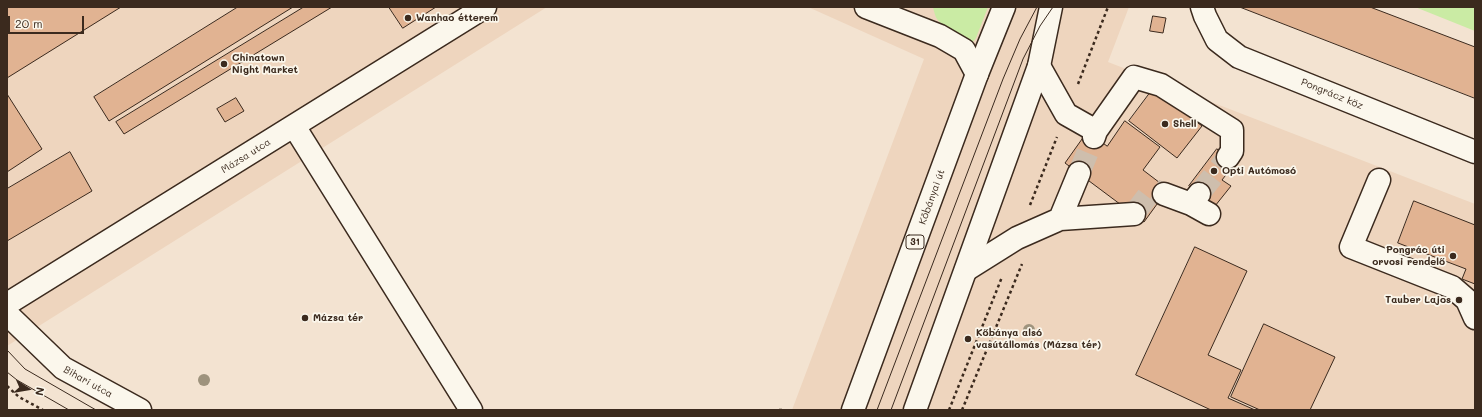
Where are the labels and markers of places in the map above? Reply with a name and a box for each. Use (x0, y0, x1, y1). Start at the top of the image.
place label: Wanhao étterem (416, 12, 498, 24)
marker: Wanhao étterem (403, 13, 413, 23)
place label: Chinatown Night Market (232, 52, 298, 76)
marker: Chinatown Night Market (219, 59, 229, 69)
place label: Shell (1173, 118, 1196, 130)
marker: Shell (1160, 119, 1170, 129)
place label: Opti Autómosó (1222, 165, 1296, 177)
marker: Opti Autómosó (1209, 166, 1219, 176)
place label: Pongrác úti orvosi rendelő (1372, 244, 1445, 268)
marker: Pongrác úti orvosi rendelő (1448, 251, 1458, 261)
place label: Tauber Lajos (1385, 294, 1451, 306)
marker: Tauber Lajos (1454, 295, 1464, 305)
place label: Mázsa tér (313, 312, 363, 324)
marker: Mázsa tér (300, 313, 310, 323)
place label: Kőbánya alsó vasútállomás (Mázsa tér) (976, 327, 1101, 350)
marker: Kőbánya alsó vasútállomás (Mázsa tér) (963, 334, 973, 344)

